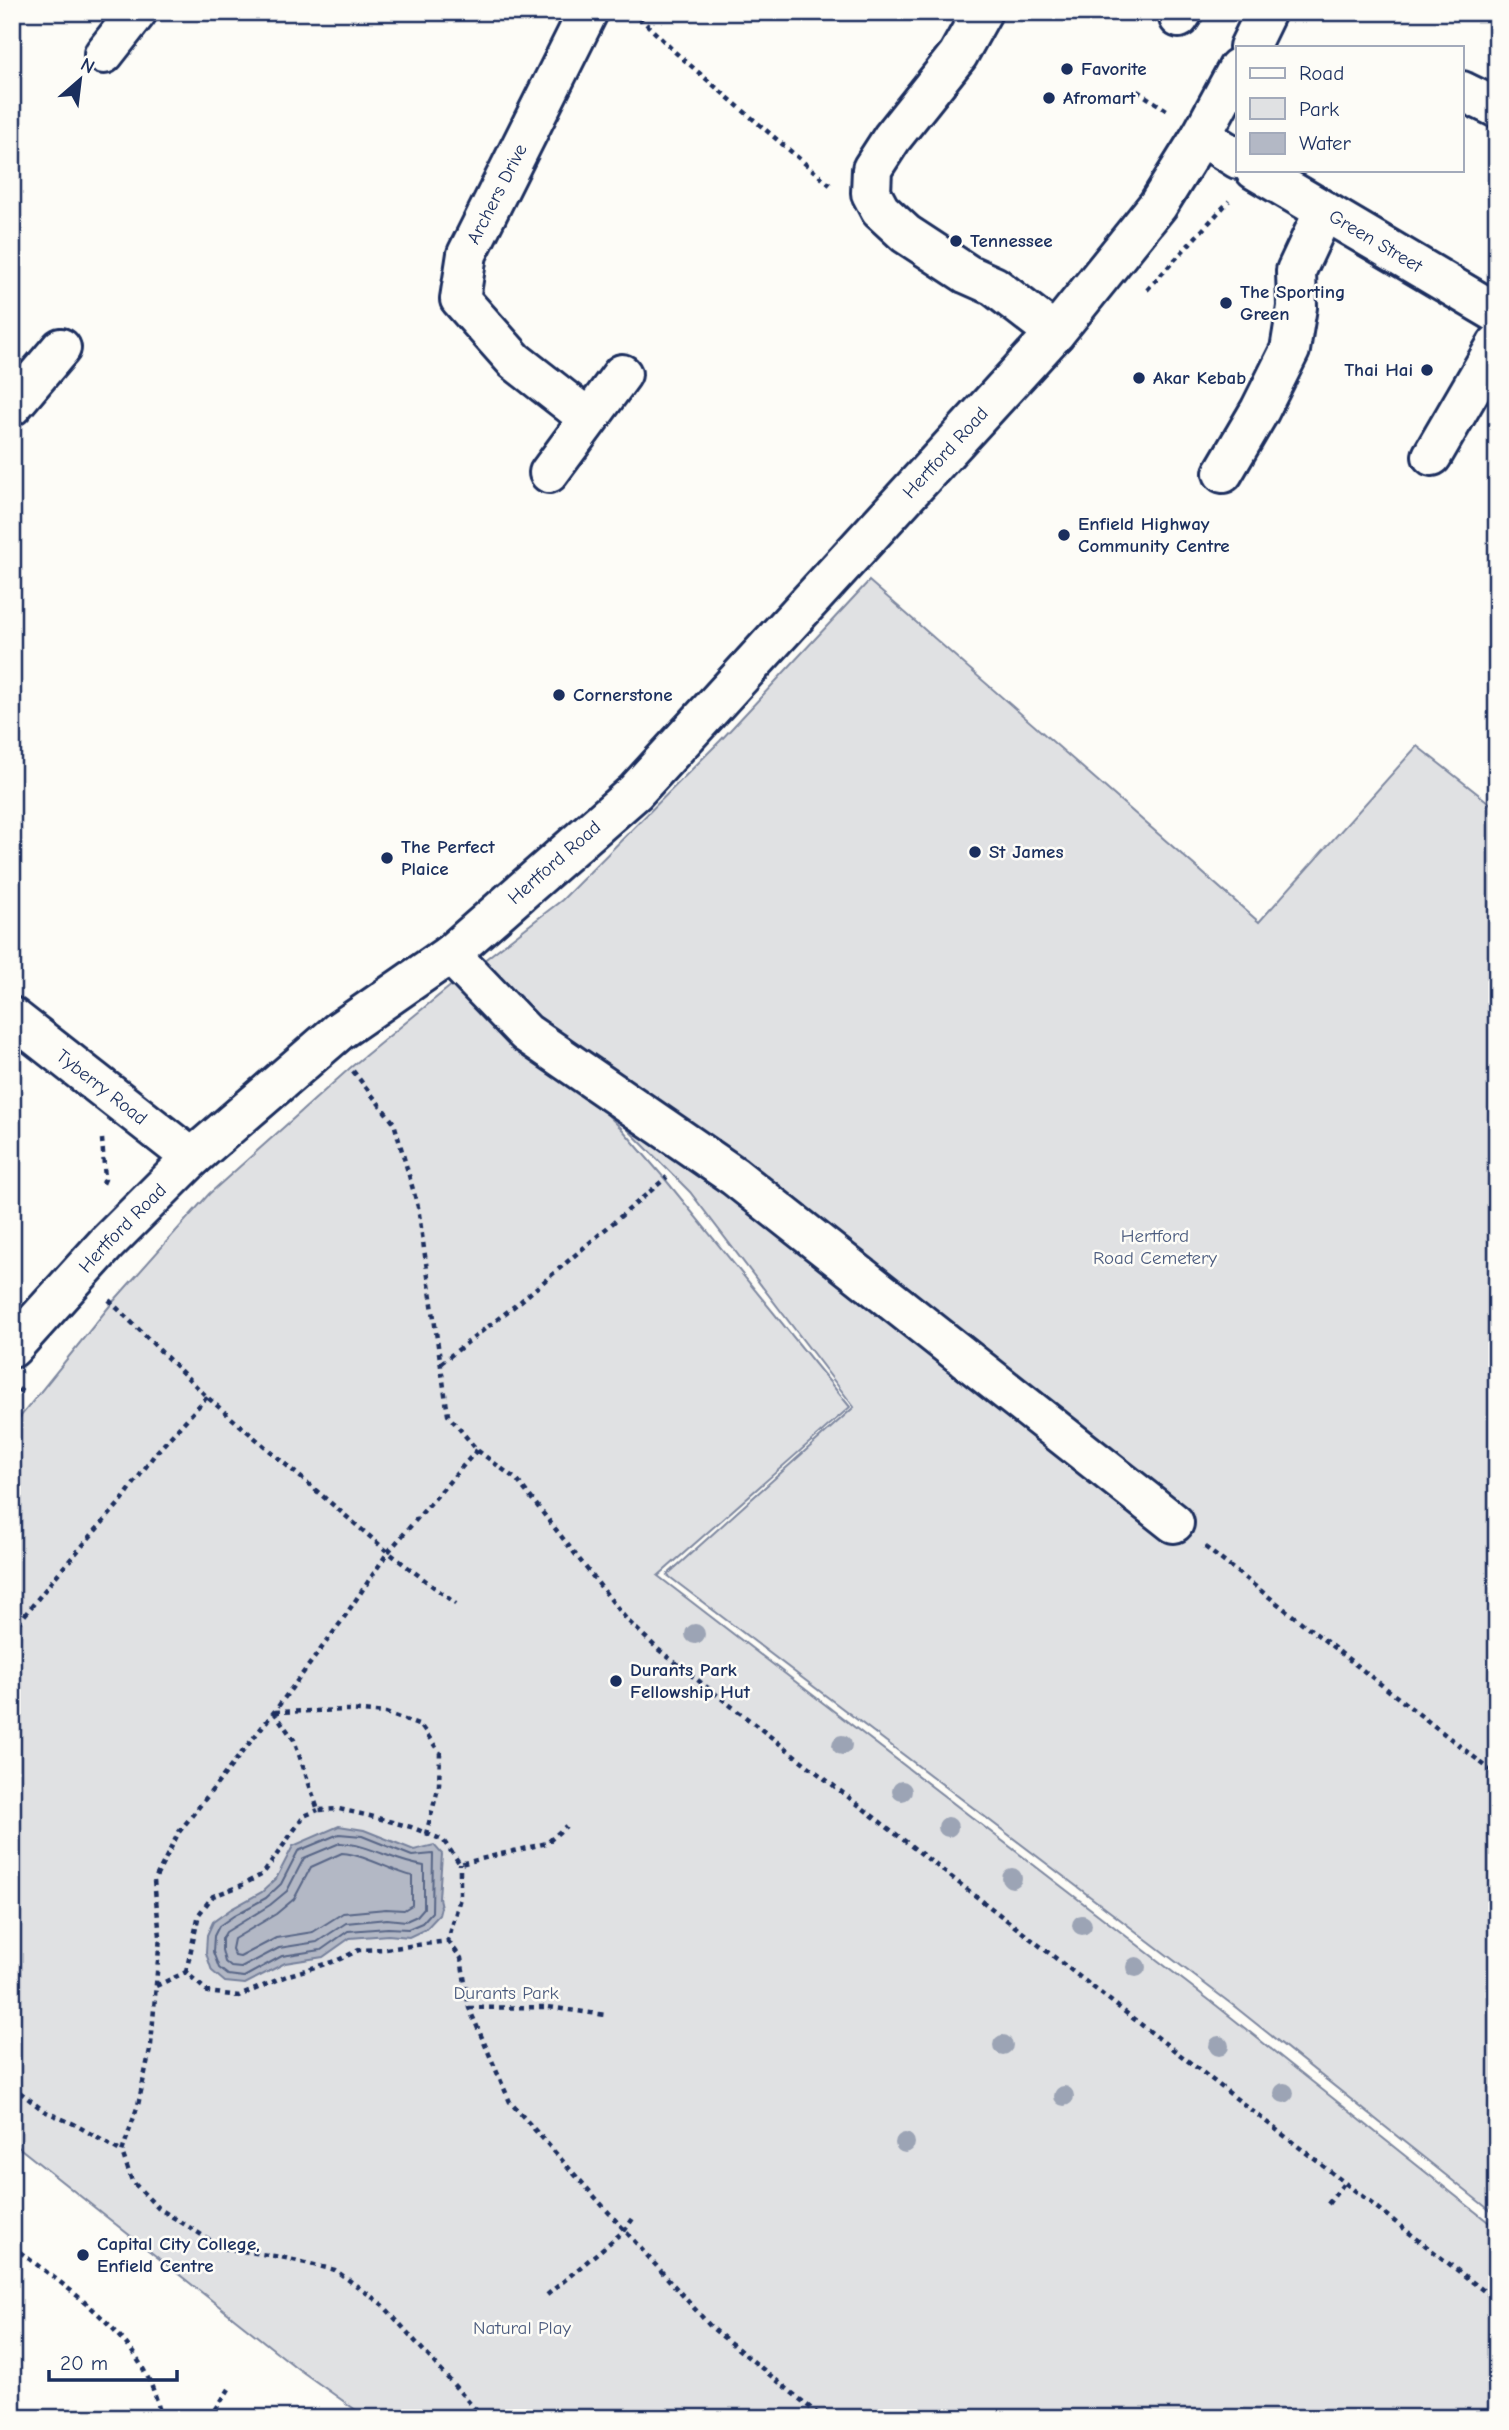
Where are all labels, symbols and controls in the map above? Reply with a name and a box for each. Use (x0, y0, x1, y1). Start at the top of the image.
north arrow (46, 46, 116, 116)
legend (1236, 46, 1464, 172)
text: N (77, 53, 98, 78)
place label: Favorite (1081, 58, 1147, 80)
marker: Favorite (1059, 61, 1075, 77)
text: Road (1299, 61, 1344, 85)
place label: Afromart (1063, 87, 1136, 109)
marker: Afromart (1041, 90, 1057, 106)
text: Park (1299, 97, 1339, 121)
text: Water (1299, 131, 1352, 155)
street label: Archers Drive (462, 140, 532, 248)
street label: Green Street (1325, 205, 1427, 278)
place label: Tennessee (970, 230, 1053, 252)
marker: Tennessee (948, 233, 964, 249)
place label: The Sporting Green (1240, 281, 1345, 325)
marker: The Sporting Green (1218, 295, 1234, 311)
place label: Thai Hai (1344, 359, 1413, 381)
marker: Thai Hai (1419, 362, 1435, 378)
place label: Akar Kebab (1153, 367, 1246, 389)
marker: Akar Kebab (1131, 370, 1147, 386)
street label: Hertford Road (898, 403, 993, 503)
place label: Enfield Highway Community Centre (1078, 513, 1230, 557)
marker: Enfield Highway Community Centre (1056, 527, 1072, 543)
place label: Cornerstone (573, 684, 673, 706)
marker: Cornerstone (551, 687, 567, 703)
street label: Hertford Road (504, 816, 605, 909)
place label: The Perfect Plaice (401, 836, 496, 880)
place label: St James (989, 841, 1064, 863)
marker: St James (967, 844, 983, 860)
marker: The Perfect Plaice (379, 850, 395, 866)
street label: Tyberry Road (52, 1045, 151, 1130)
street label: Hertford Road (74, 1179, 171, 1277)
park label: Hertford Road Cemetery (1093, 1225, 1218, 1269)
place label: Durants Park Fellowship Hut (630, 1659, 751, 1703)
marker: Durants Park Fellowship Hut (608, 1673, 624, 1689)
park label: Durants Park (453, 1982, 559, 2004)
place label: Capital City College, Enfield Centre (97, 2233, 260, 2277)
marker: Capital City College, Enfield Centre (75, 2247, 91, 2263)
park label: Natural Play (473, 2317, 572, 2339)
scale bar (49, 2339, 177, 2383)
text: 20 m (60, 2351, 108, 2375)

